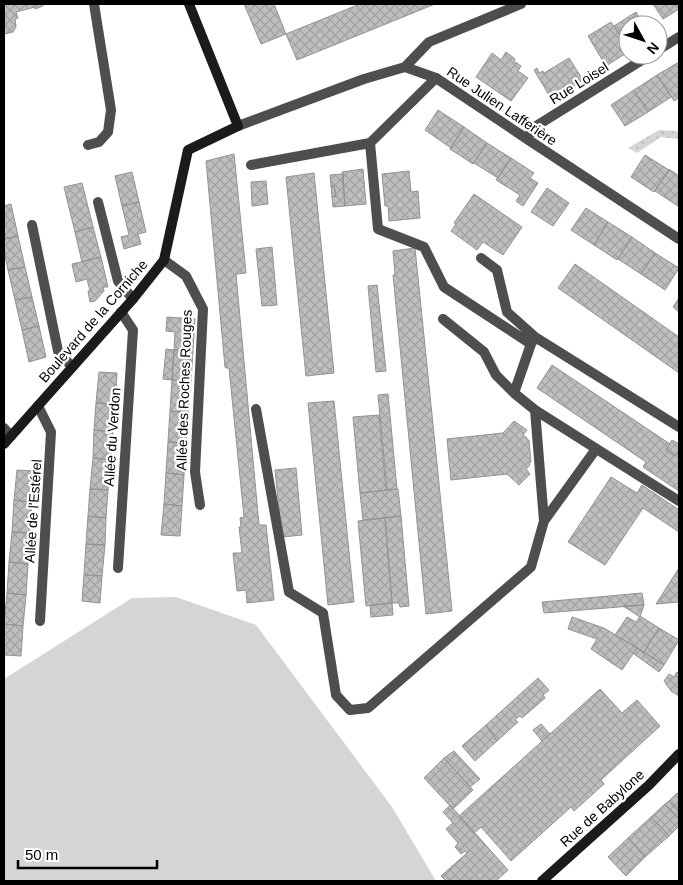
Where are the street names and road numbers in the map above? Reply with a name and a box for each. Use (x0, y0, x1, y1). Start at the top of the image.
street label: Rue Loisel (547, 59, 611, 107)
street label: Rue Julien Lafferière (444, 63, 560, 149)
street label: Boulevard de la Corniche (35, 256, 151, 386)
street label: Allée des Roches Rouges (173, 309, 195, 471)
street label: Allée du Verdon (101, 387, 123, 487)
street label: Allée de l'Estérel (21, 459, 45, 563)
street label: Rue de Babylone (557, 766, 647, 850)

